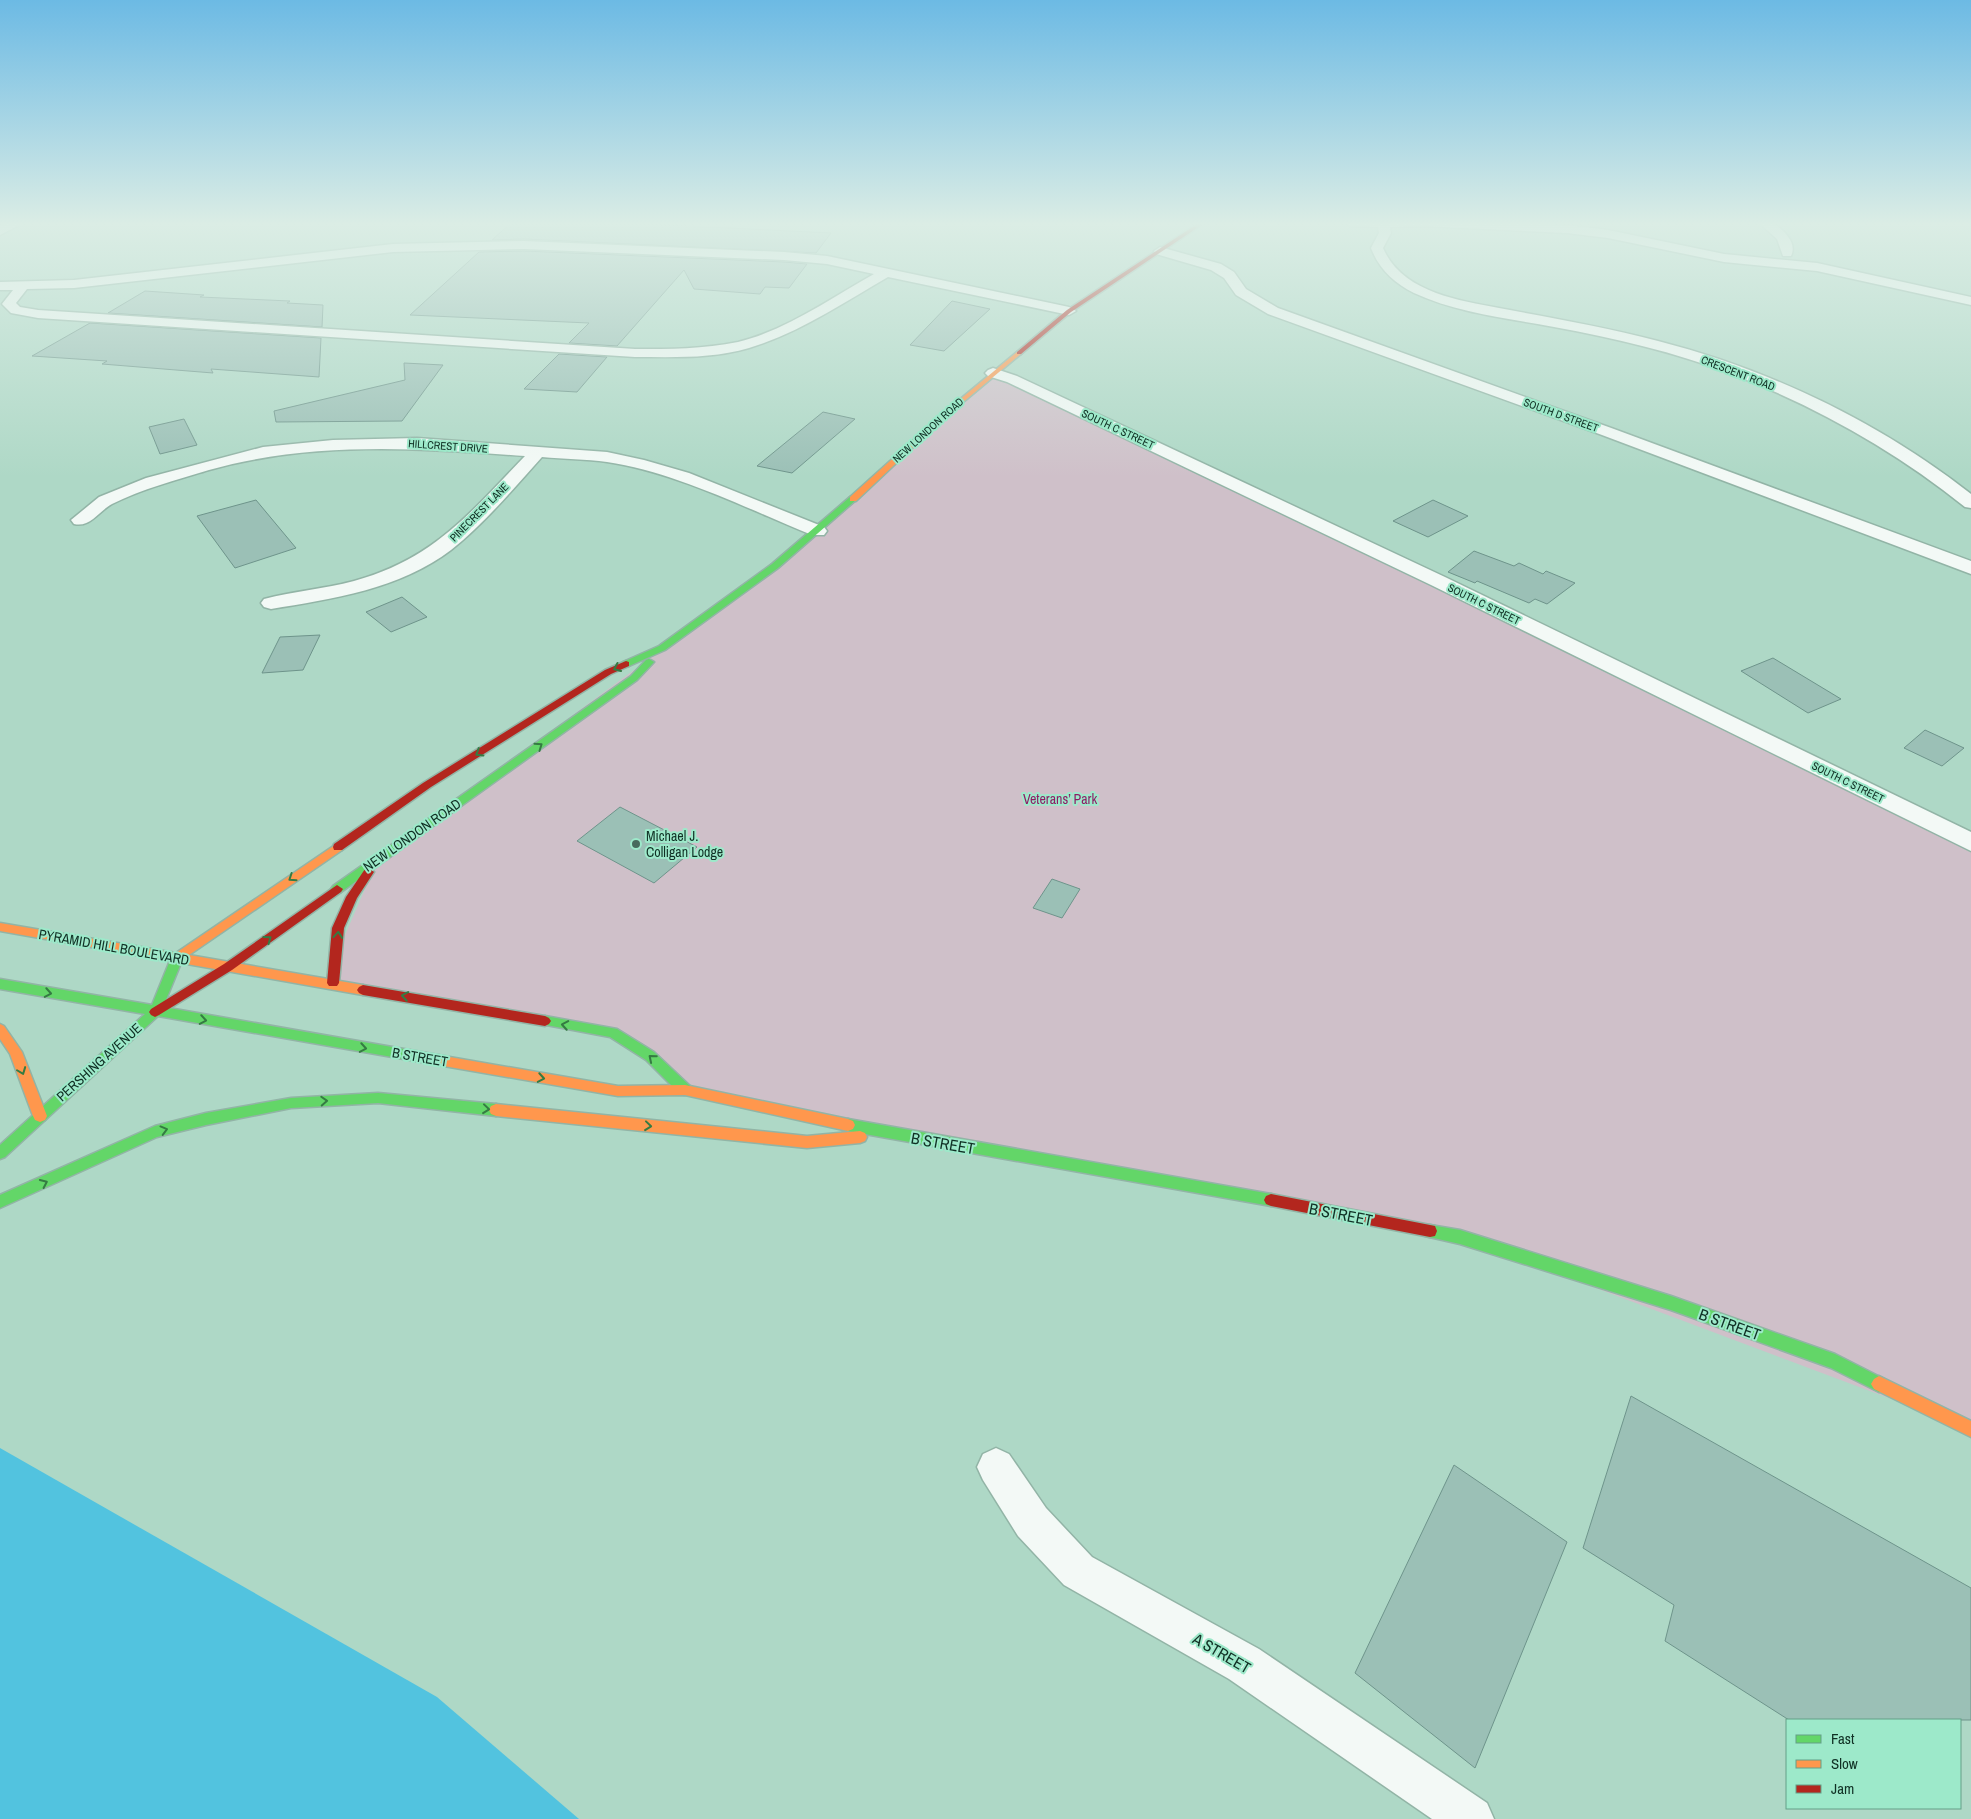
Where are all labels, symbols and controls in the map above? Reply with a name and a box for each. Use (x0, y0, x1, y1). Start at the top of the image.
street label: CRESCENT ROAD (1699, 352, 1777, 394)
street label: NEW LONDON ROAD (890, 394, 966, 466)
street label: SOUTH D STREET (1522, 395, 1601, 435)
street label: SOUTH C STREET (1079, 406, 1157, 452)
street label: HILLCREST DRIVE (408, 436, 488, 456)
street label: PINECREST LANE (447, 480, 511, 544)
street label: SOUTH C STREET (1446, 580, 1523, 628)
one-way arrow (613, 662, 622, 672)
one-way arrow (533, 743, 543, 752)
one-way arrow (475, 747, 484, 756)
street label: SOUTH C STREET (1810, 758, 1887, 806)
park label: Veterans’ Park (1023, 790, 1097, 808)
street label: NEW LONDON ROAD (360, 795, 464, 875)
place label: Michael J. Colligan Lodge (646, 827, 723, 861)
marker: Michael J. Colligan Lodge (630, 838, 642, 850)
one-way arrow (288, 872, 298, 881)
street label: PYRAMID HILL BOULEVARD (37, 925, 191, 969)
one-way arrow (332, 931, 343, 939)
one-way arrow (262, 935, 271, 945)
one-way arrow (44, 987, 52, 998)
one-way arrow (401, 992, 409, 1002)
one-way arrow (199, 1015, 208, 1025)
street label: PERSHING AVENUE (53, 1019, 145, 1105)
one-way arrow (561, 1020, 569, 1030)
one-way arrow (359, 1042, 368, 1052)
street label: B STREET (391, 1043, 449, 1071)
one-way arrow (648, 1055, 657, 1064)
one-way arrow (16, 1066, 26, 1075)
one-way arrow (537, 1073, 545, 1083)
one-way arrow (320, 1096, 328, 1107)
one-way arrow (482, 1103, 490, 1114)
one-way arrow (644, 1120, 652, 1131)
one-way arrow (160, 1125, 169, 1136)
street label: B STREET (909, 1127, 977, 1159)
one-way arrow (39, 1179, 48, 1189)
street label: B STREET (1307, 1197, 1375, 1231)
street label: B STREET (1696, 1303, 1764, 1345)
street label: A STREET (1188, 1627, 1255, 1678)
legend (1786, 1719, 1961, 1809)
text: Fast (1831, 1728, 1855, 1749)
text: Slow (1831, 1753, 1858, 1774)
text: Jam (1831, 1778, 1854, 1799)

